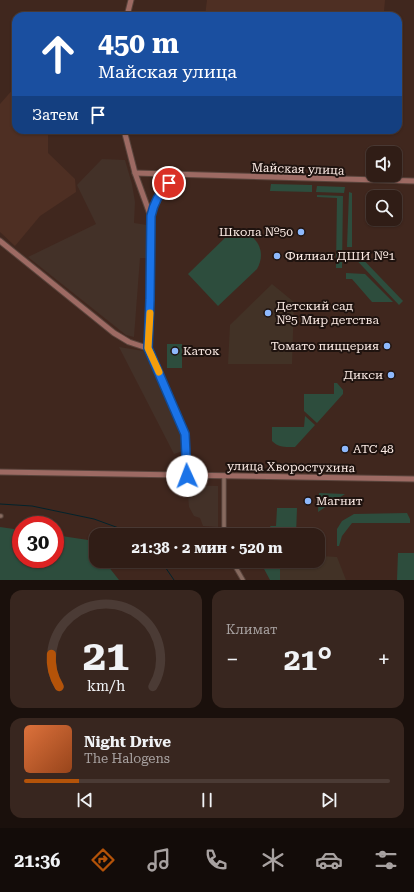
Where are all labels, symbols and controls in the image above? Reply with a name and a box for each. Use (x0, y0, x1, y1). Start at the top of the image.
text: 450 m (98, 27, 179, 60)
icon: ahead (32, 28, 84, 80)
text: Майская улица (98, 61, 237, 82)
icon: arrive (87, 104, 109, 126)
text: Затем (32, 106, 79, 124)
map controls (366, 146, 402, 226)
button: sound (366, 146, 402, 182)
street label: Майская улица (251, 160, 345, 178)
pin (152, 166, 186, 200)
icon: arrive (158, 172, 180, 194)
button: search (366, 190, 402, 226)
place label: Школа №50 (219, 225, 293, 239)
marker: Школа №50 (296, 227, 306, 237)
place label: Филиал ДШИ №1 (285, 249, 396, 263)
marker: Филиал ДШИ №1 (272, 251, 282, 261)
place label: Детский сад №5 Мир детства (276, 299, 379, 327)
marker: Детский сад №5 Мир детства (263, 308, 273, 318)
place label: Томато пиццерия (271, 339, 379, 353)
marker: Томато пиццерия (382, 341, 392, 351)
place label: Каток (183, 344, 220, 358)
marker: Каток (170, 346, 180, 356)
place label: Дикси (343, 368, 383, 382)
marker: Дикси (386, 370, 396, 380)
place label: АТС 48 (353, 442, 394, 456)
marker: АТС 48 (340, 444, 350, 454)
position arrow (166, 455, 208, 497)
street label: улица Хворостухина (227, 459, 356, 475)
place label: Магнит (316, 494, 363, 508)
marker: Магнит (303, 496, 313, 506)
speed limit sign: 30 (12, 516, 64, 568)
text: 21:38 · 2 мин · 520 m (131, 539, 283, 557)
text: Климат (226, 622, 277, 637)
text: 21 (83, 631, 129, 680)
text: 21° (284, 642, 332, 677)
text: − (226, 647, 238, 672)
text: + (378, 647, 390, 672)
text: km/h (87, 678, 125, 694)
text: Night Drive (84, 733, 171, 751)
text: The Halogens (84, 751, 170, 766)
icon: previous (74, 789, 96, 811)
icon: pause (196, 789, 218, 811)
icon: next (318, 789, 340, 811)
icon: directions (89, 846, 117, 874)
icon: music (145, 846, 173, 874)
icon: phone (202, 846, 230, 874)
icon: climate (259, 846, 287, 874)
icon: car (315, 846, 343, 874)
icon: filters (372, 846, 400, 874)
text: 21:36 (14, 850, 60, 871)

